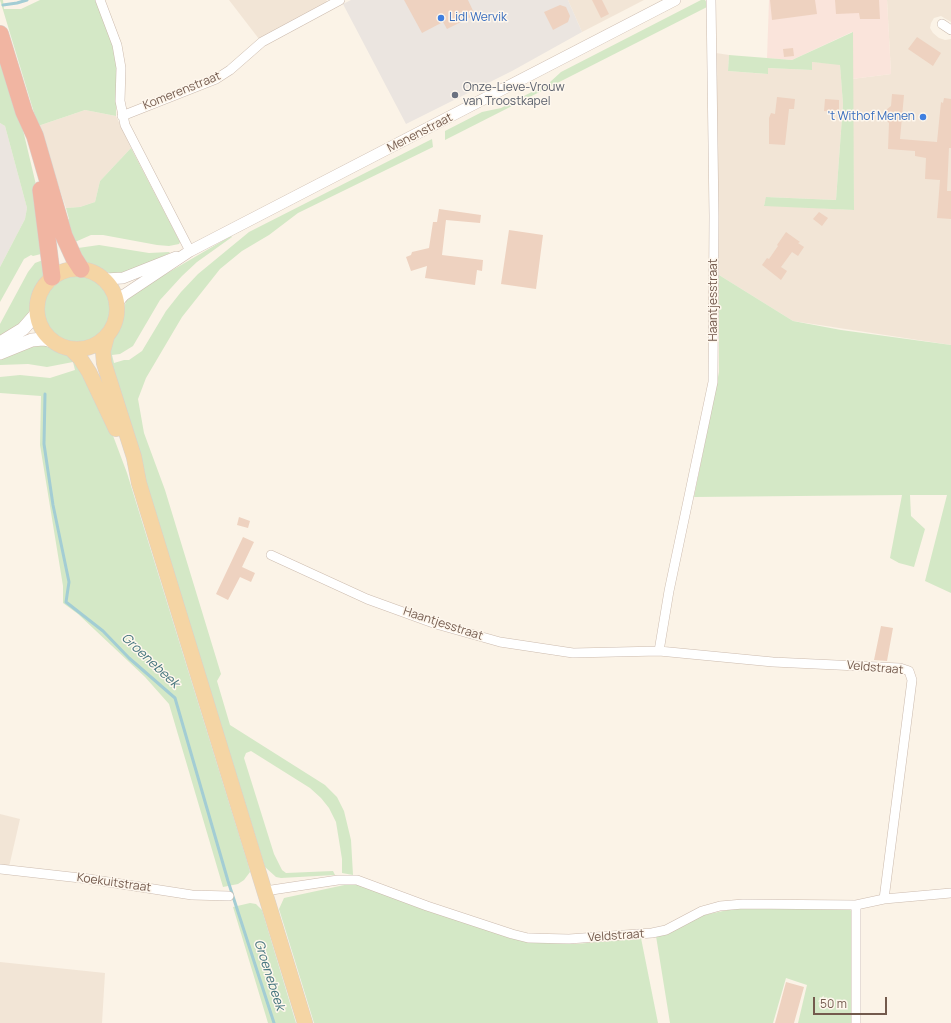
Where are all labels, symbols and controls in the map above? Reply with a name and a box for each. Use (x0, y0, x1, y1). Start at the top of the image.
place label: Lidl Wervik (449, 11, 507, 25)
marker: Lidl Wervik (436, 13, 446, 23)
street label: Komerenstraat (141, 69, 223, 113)
place label: Onze-Lieve-Vrouw van Troostkapel (463, 81, 565, 109)
marker: Onze-Lieve-Vrouw van Troostkapel (450, 90, 460, 100)
street label: Menenstraat (385, 110, 455, 156)
place label: 't Withof Menen (828, 110, 915, 124)
marker: 't Withof Menen (918, 112, 928, 122)
street label: Haantjesstraat (707, 258, 721, 342)
street label: Haantjesstraat (401, 604, 485, 644)
water label: Groenebeek (118, 630, 182, 692)
street label: Veldstraat (846, 658, 904, 678)
street label: Koekuitstraat (76, 871, 152, 895)
street label: Veldstraat (587, 927, 645, 945)
water label: Groenebeek (250, 938, 288, 1012)
scale bar (815, 989, 889, 1015)
text: 50 m (820, 995, 847, 1012)

